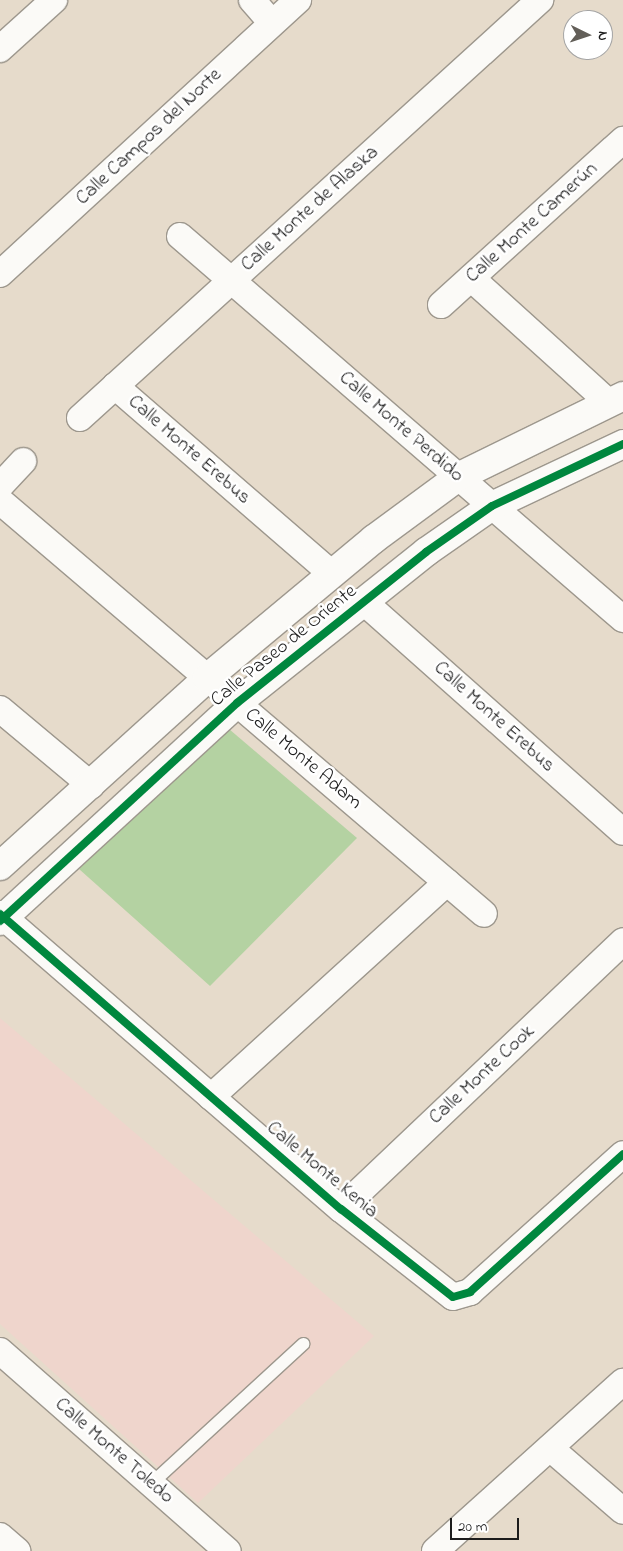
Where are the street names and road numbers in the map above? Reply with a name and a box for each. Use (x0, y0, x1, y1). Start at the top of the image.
street label: Calle Campos del Norte (71, 63, 227, 211)
street label: Calle Monte de Alaska (236, 141, 384, 277)
street label: Calle Monte Camerún (461, 157, 603, 289)
street label: Calle Monte Perdido (334, 366, 468, 488)
street label: Calle Monte Erebus (123, 390, 255, 510)
street label: Calle Paseo de Oriente (206, 580, 362, 712)
street label: Calle Monte Erebus (428, 656, 560, 778)
street label: Calle Monte Adam (240, 703, 366, 815)
street label: Calle Monte Cook (424, 1020, 540, 1130)
street label: Calle Monte Kenia (261, 1116, 383, 1224)
street label: Calle Monte Toledo (50, 1393, 178, 1509)

